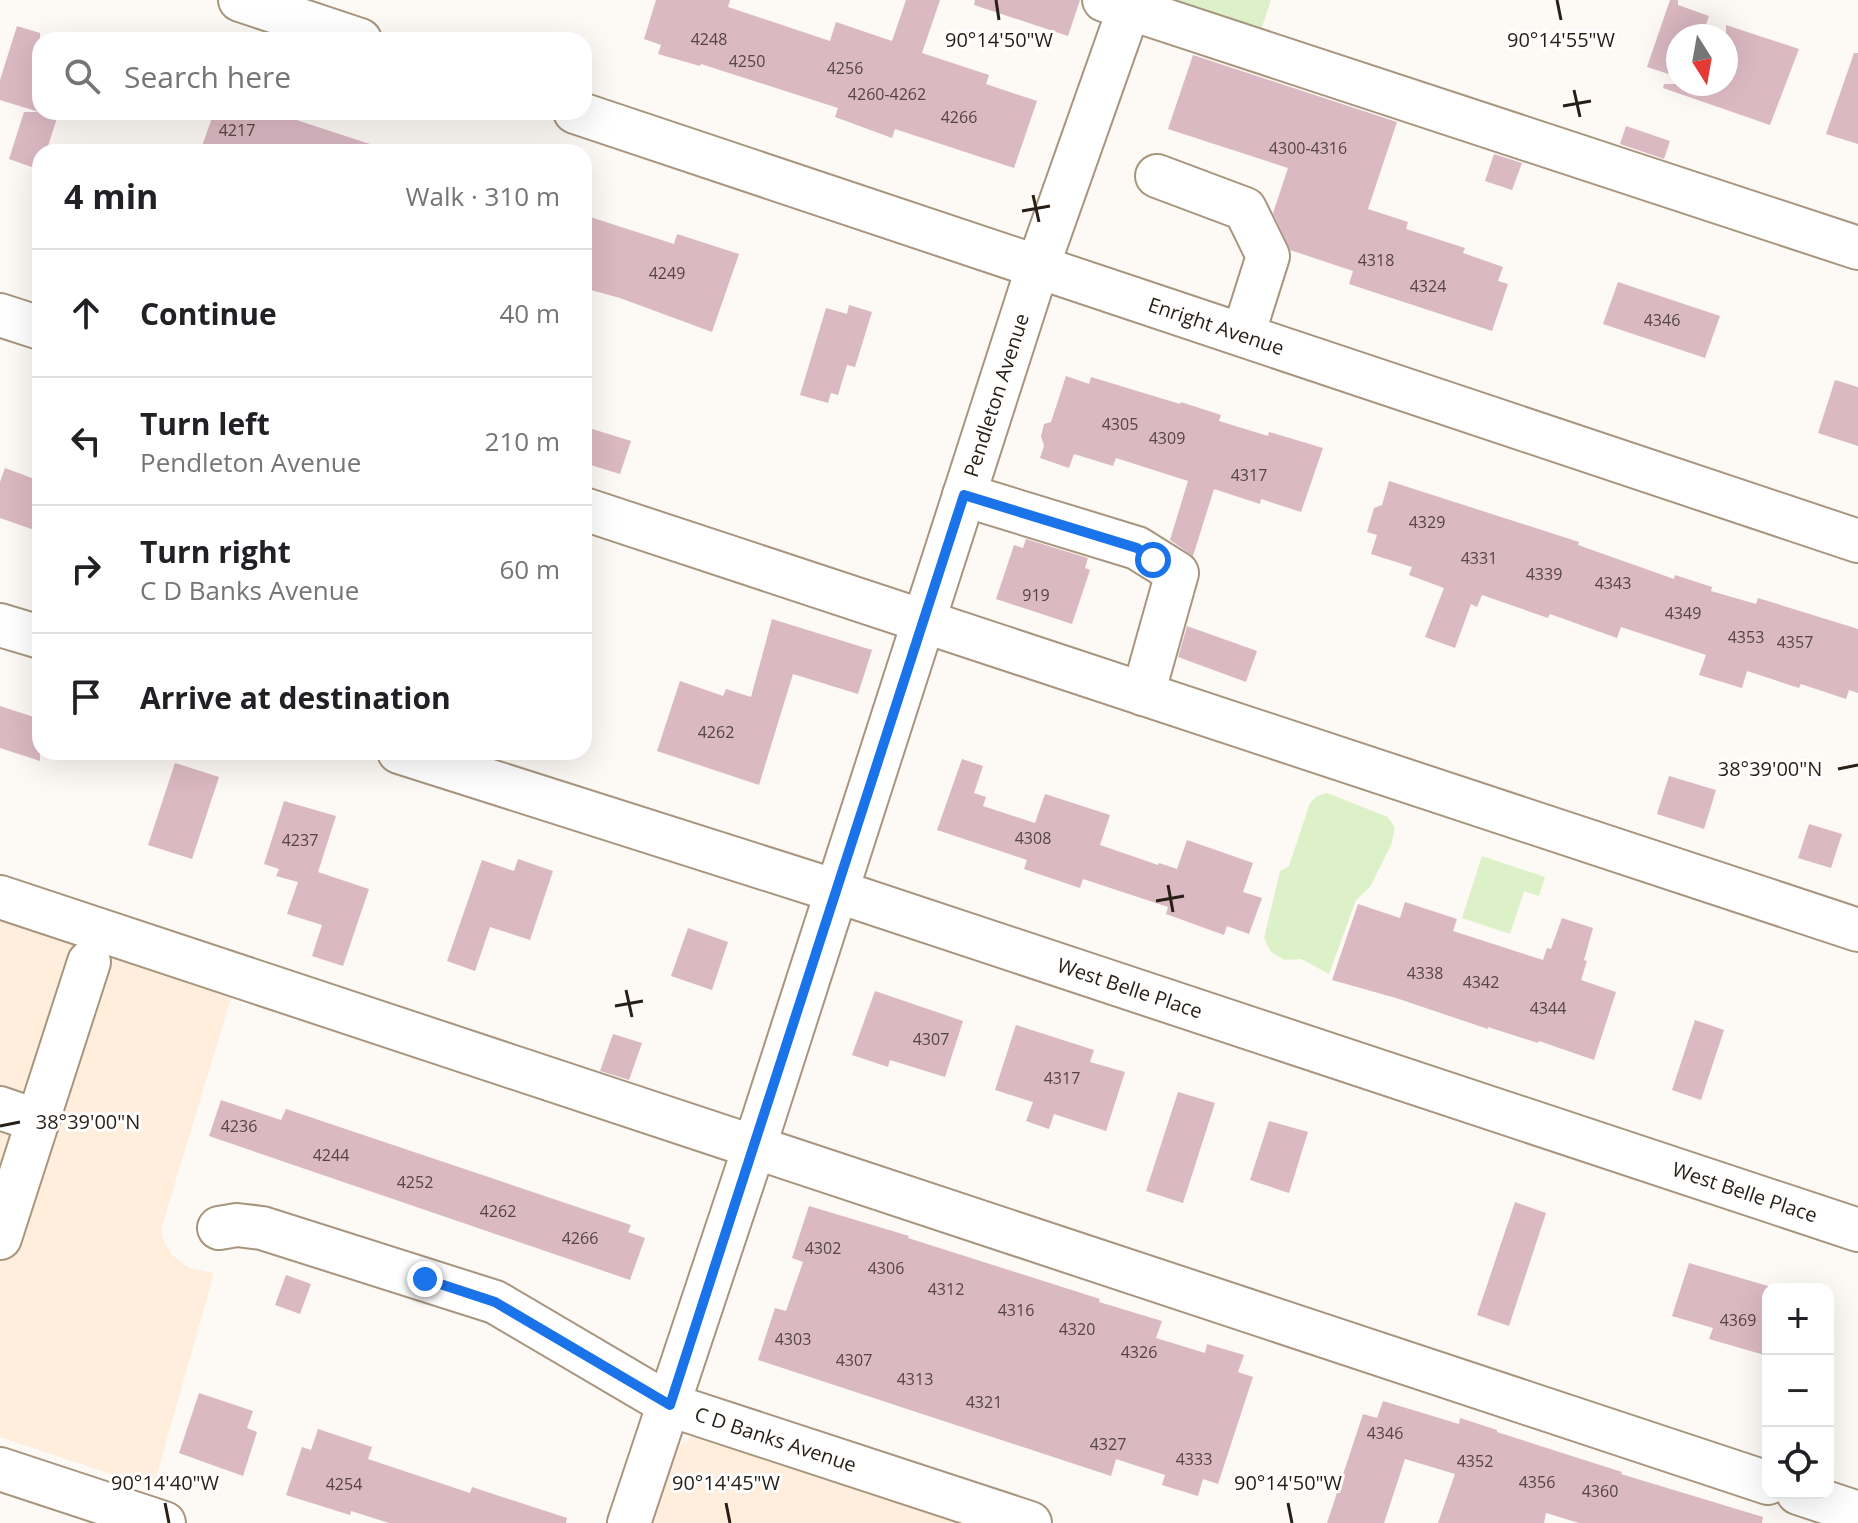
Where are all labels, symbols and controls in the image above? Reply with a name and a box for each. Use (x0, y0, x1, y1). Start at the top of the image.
north arrow (1666, 24, 1738, 96)
text: 90°14'50"W (945, 26, 1054, 53)
text: 90°14'55"W (1507, 26, 1616, 53)
house number: 4248 (691, 28, 727, 50)
search box (32, 32, 592, 120)
house number: 4250 (729, 50, 765, 72)
icon: search (60, 54, 104, 98)
text: Search here (124, 56, 291, 97)
house number: 4256 (827, 57, 863, 79)
house number: 4260-4262 (848, 83, 926, 105)
house number: 4266 (941, 106, 977, 128)
house number: 4217 (219, 119, 255, 141)
house number: 4300-4316 (1269, 137, 1347, 159)
text: 4 min (64, 173, 158, 219)
text: Walk · 310 m (406, 178, 560, 214)
house number: 4318 (1358, 249, 1394, 271)
house number: 4249 (649, 262, 685, 284)
house number: 4324 (1410, 275, 1446, 297)
icon: ahead (64, 291, 108, 335)
street label: Enright Avenue (1145, 291, 1288, 361)
text: Continue (140, 293, 277, 334)
text: 40 m (499, 295, 560, 331)
house number: 4346 (1644, 309, 1680, 331)
street label: Pendleton Avenue (957, 310, 1035, 480)
text: Turn left (140, 403, 270, 444)
house number: 4305 (1102, 413, 1138, 435)
icon: left (64, 419, 108, 463)
text: 210 m (485, 423, 560, 459)
house number: 4309 (1149, 427, 1185, 449)
text: Pendleton Avenue (140, 444, 361, 480)
house number: 4317 (1231, 464, 1267, 486)
house number: 4329 (1409, 511, 1445, 533)
text: Turn right (140, 531, 291, 572)
route start (1135, 542, 1171, 578)
icon: right (64, 547, 108, 591)
house number: 4331 (1461, 547, 1497, 569)
text: 60 m (499, 551, 560, 587)
house number: 4339 (1526, 563, 1562, 585)
text: C D Banks Avenue (140, 572, 359, 608)
house number: 4343 (1595, 572, 1631, 594)
house number: 919 (1022, 584, 1050, 606)
house number: 4349 (1665, 602, 1701, 624)
house number: 4353 (1728, 626, 1764, 648)
house number: 4357 (1777, 631, 1813, 653)
icon: arrive (64, 675, 108, 719)
text: Arrive at destination (140, 677, 451, 718)
house number: 4262 (698, 721, 734, 743)
text: 38°39'00"N (1718, 755, 1822, 782)
house number: 4308 (1015, 827, 1051, 849)
house number: 4237 (282, 829, 318, 851)
street label: West Belle Place (1054, 951, 1206, 1025)
house number: 4338 (1407, 962, 1443, 984)
house number: 4342 (1463, 971, 1499, 993)
house number: 4344 (1530, 997, 1566, 1019)
house number: 4307 (913, 1028, 949, 1050)
house number: 4317 (1044, 1067, 1080, 1089)
text: 38°39'00"N (36, 1108, 140, 1135)
house number: 4236 (221, 1115, 257, 1137)
house number: 4244 (313, 1144, 349, 1166)
street label: West Belle Place (1669, 1155, 1821, 1229)
house number: 4252 (397, 1171, 433, 1193)
house number: 4262 (480, 1200, 516, 1222)
house number: 4266 (562, 1227, 598, 1249)
house number: 4302 (805, 1237, 841, 1259)
house number: 4306 (868, 1257, 904, 1279)
route end (407, 1261, 443, 1297)
house number: 4312 (928, 1278, 964, 1300)
map controls (1762, 1283, 1834, 1499)
button: + (1762, 1283, 1834, 1355)
house number: 4316 (998, 1299, 1034, 1321)
house number: 4369 (1720, 1309, 1756, 1331)
house number: 4320 (1059, 1318, 1095, 1340)
house number: 4303 (775, 1328, 811, 1350)
house number: 4326 (1121, 1341, 1157, 1363)
house number: 4307 (836, 1349, 872, 1371)
button: − (1762, 1355, 1834, 1427)
house number: 4313 (897, 1368, 933, 1390)
house number: 4321 (966, 1391, 1002, 1413)
street label: C D Banks Avenue (691, 1400, 860, 1478)
house number: 4346 (1367, 1422, 1403, 1444)
button: locate (1762, 1427, 1834, 1499)
house number: 4327 (1090, 1433, 1126, 1455)
house number: 4333 (1176, 1448, 1212, 1470)
house number: 4352 (1457, 1450, 1493, 1472)
text: 90°14'40"W (111, 1469, 220, 1496)
text: 90°14'45"W (672, 1469, 781, 1496)
text: 90°14'50"W (1234, 1469, 1343, 1496)
house number: 4356 (1519, 1471, 1555, 1493)
house number: 4254 (326, 1473, 362, 1495)
house number: 4360 (1582, 1480, 1618, 1502)

